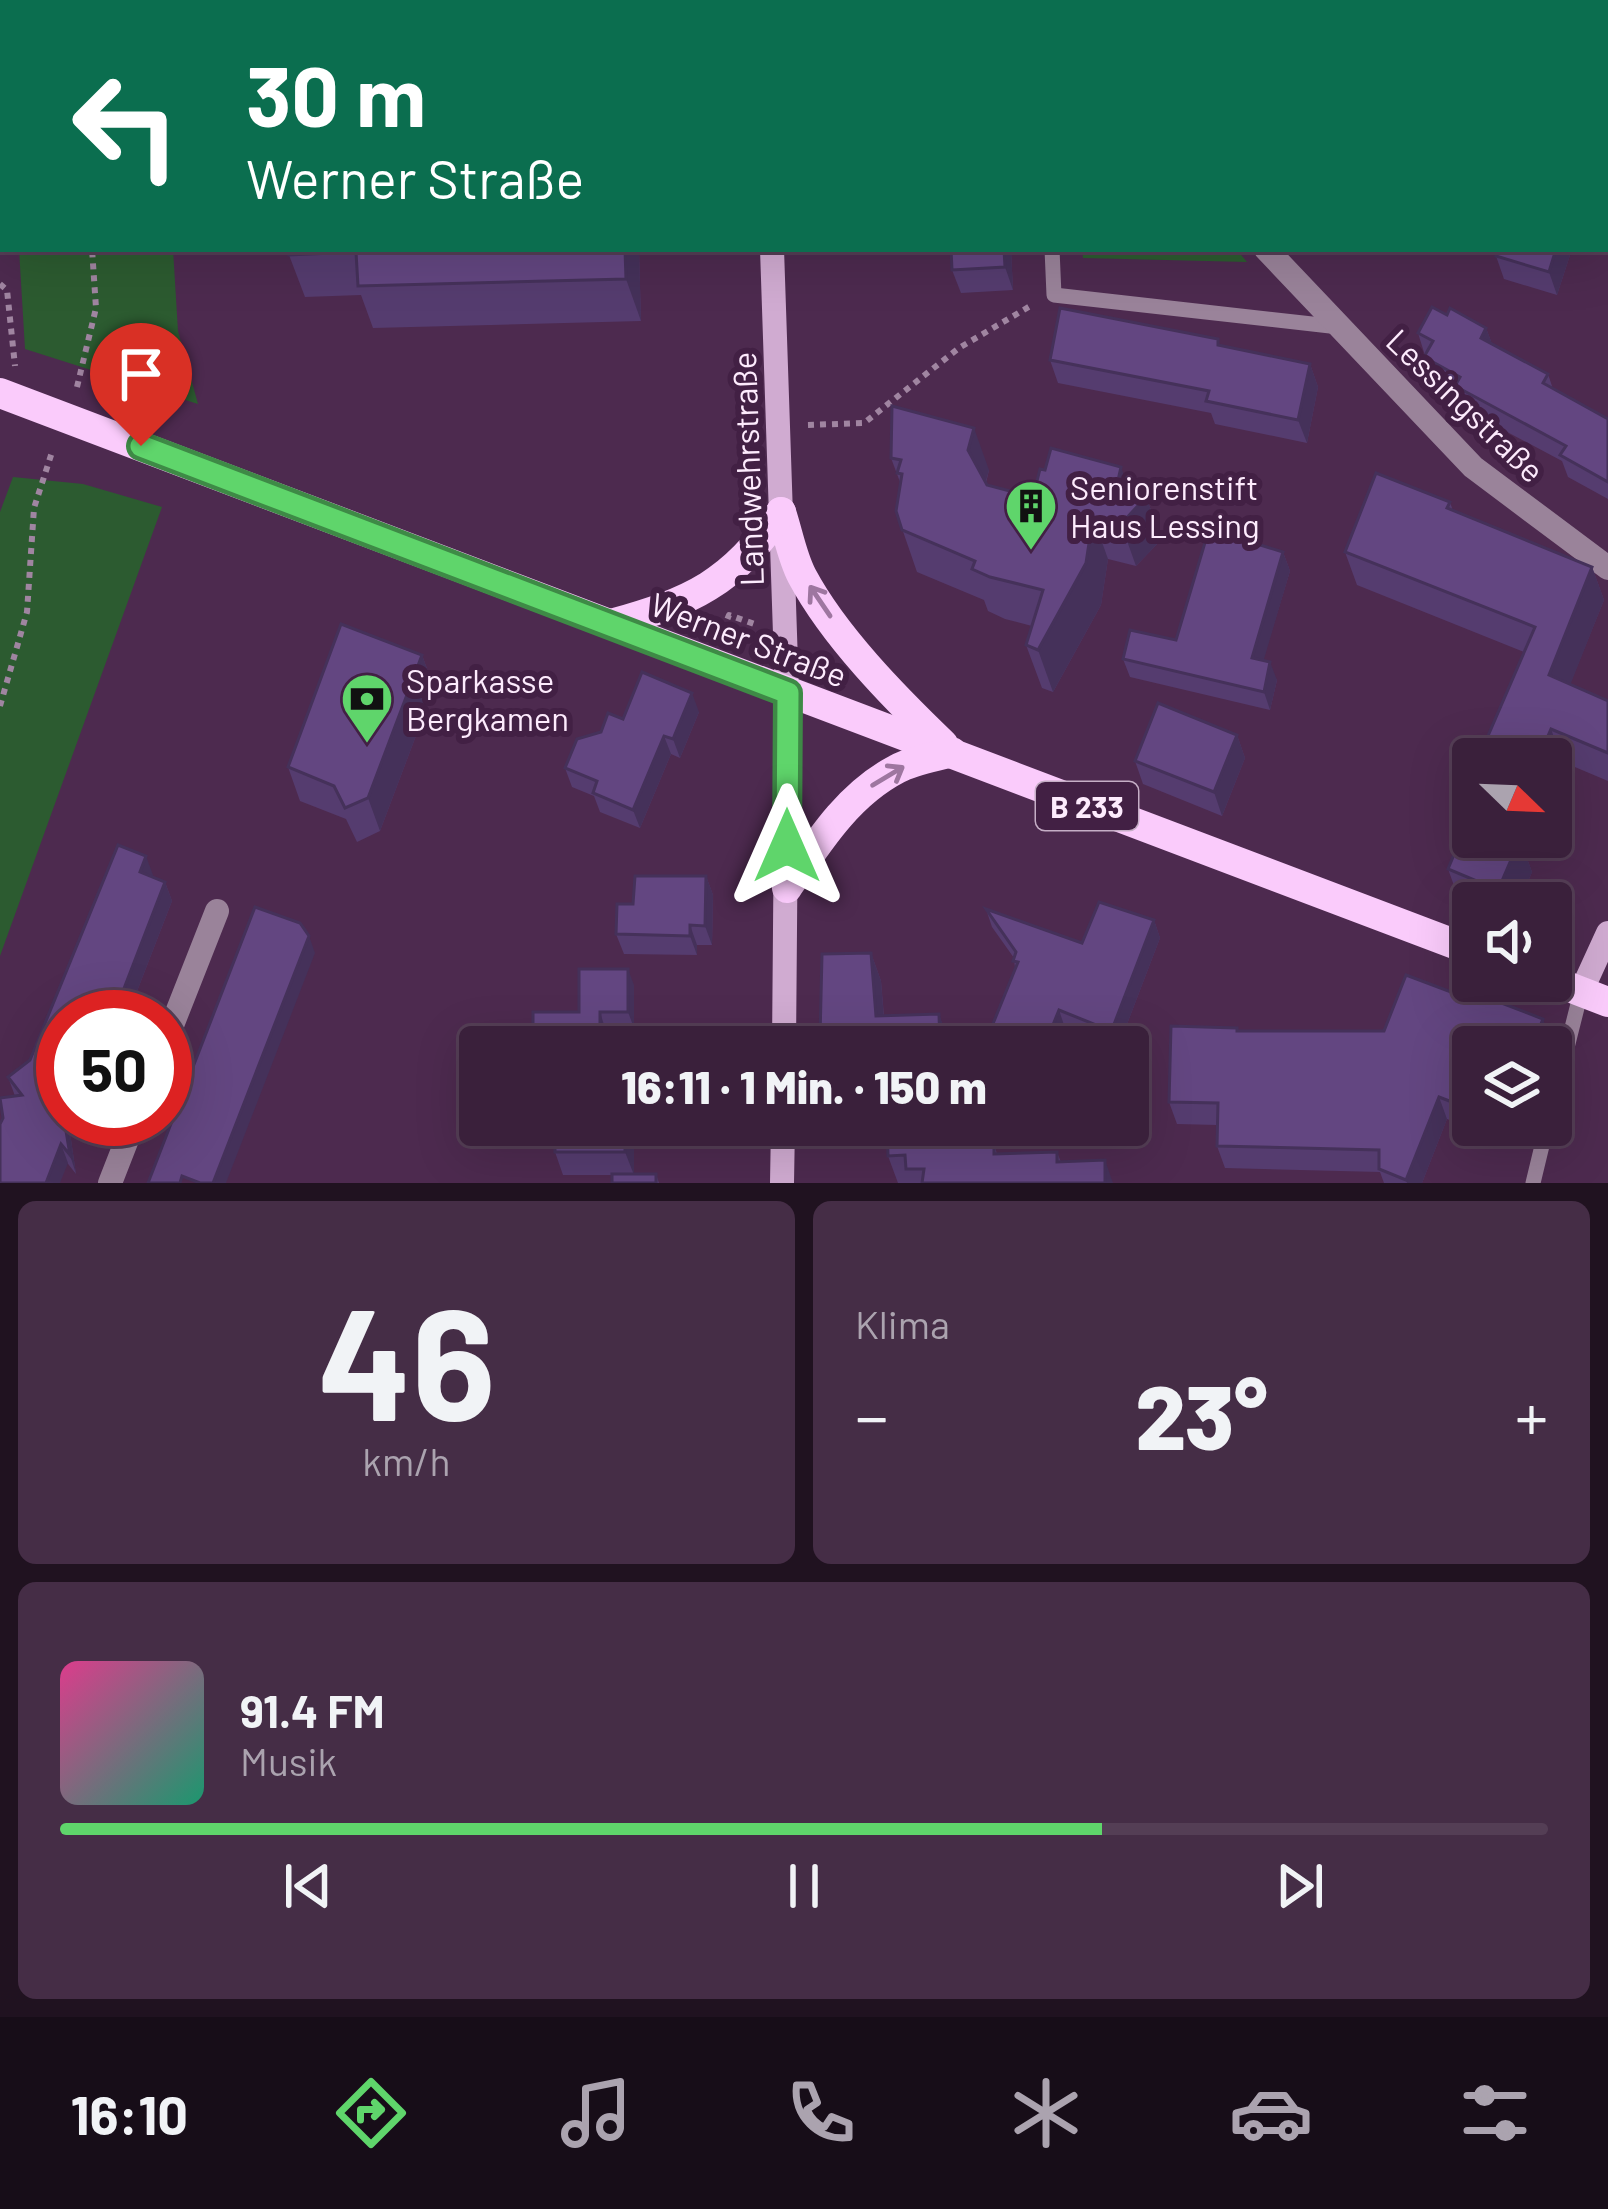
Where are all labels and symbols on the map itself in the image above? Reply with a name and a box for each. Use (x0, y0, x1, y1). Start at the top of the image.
street label: Lessingstraße (1379, 320, 1553, 490)
pin (90, 323, 192, 446)
street label: Landwehrstraße (723, 351, 771, 587)
place label: Seniorenstift Haus Lessing (1070, 467, 1260, 545)
building icon: Seniorenstift Haus Lessing (1003, 478, 1059, 552)
street label: Werner Straße (645, 583, 853, 695)
one-way arrow (807, 585, 832, 619)
place label: Sparkasse Bergkamen (406, 660, 569, 738)
bank icon: Sparkasse Bergkamen (339, 671, 395, 745)
north arrow (1452, 738, 1572, 858)
one-way arrow (870, 764, 904, 788)
road number: B 233 (1036, 782, 1138, 830)
position arrow (724, 783, 850, 909)
speed limit sign: 50 (36, 990, 192, 1146)

